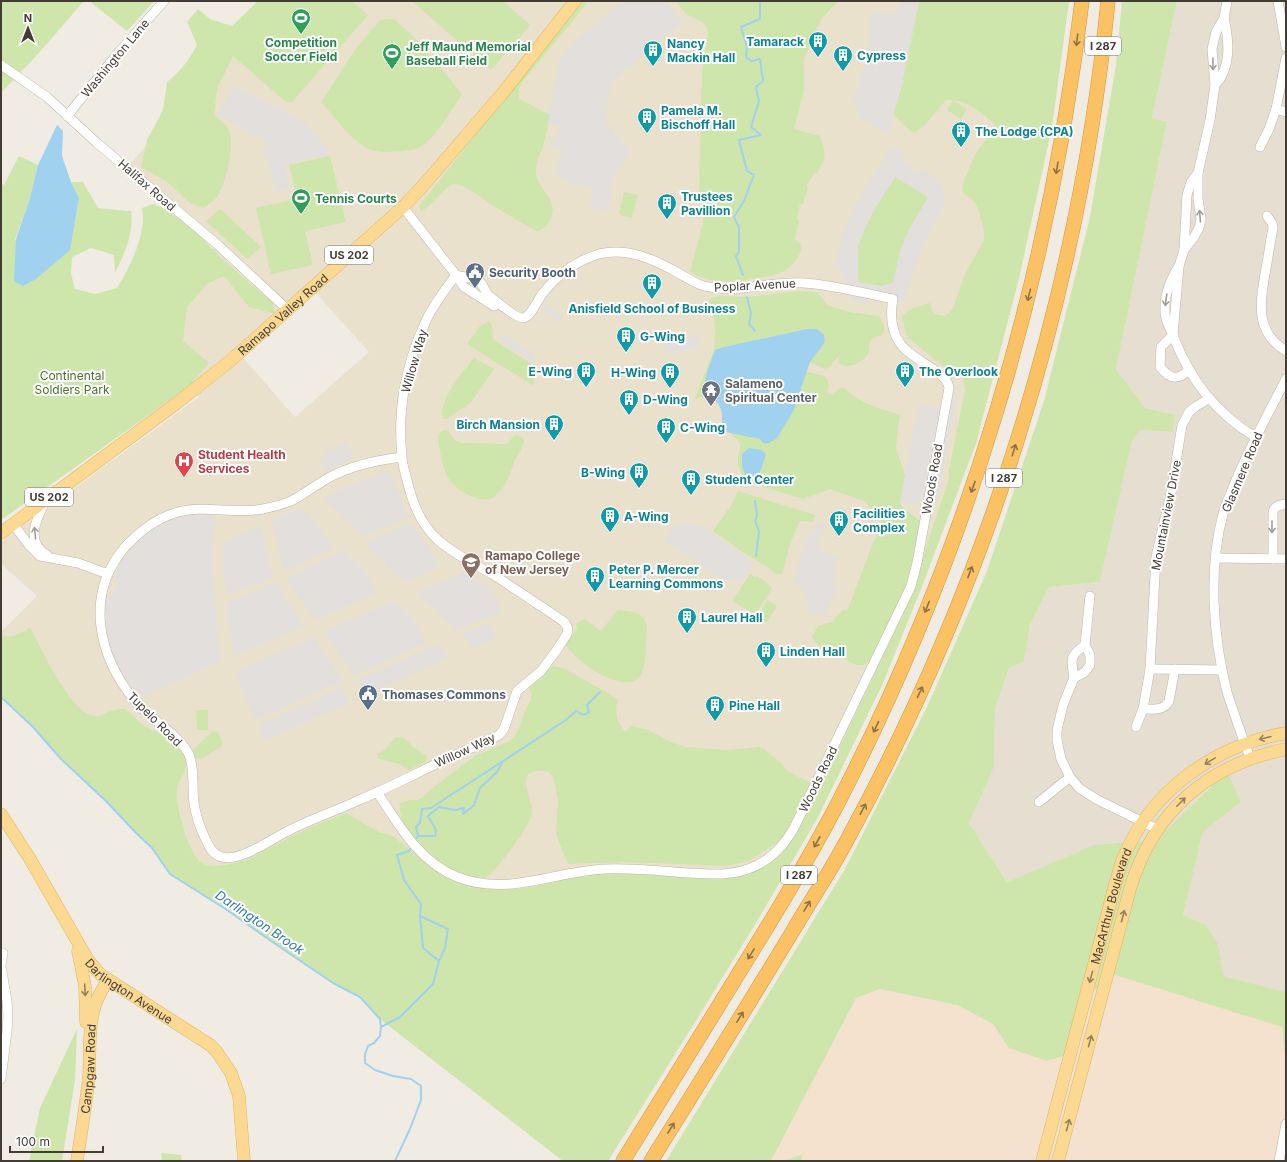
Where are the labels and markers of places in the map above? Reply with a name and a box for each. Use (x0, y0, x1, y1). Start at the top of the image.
sports icon: Competition Soccer Field (290, 7, 312, 35)
building icon: Tamarack (807, 30, 829, 58)
place label: Tamarack (746, 34, 804, 49)
place label: Competition Soccer Field (265, 35, 337, 64)
place label: Nancy Mackin Hall (667, 36, 735, 65)
place label: Jeff Maund Memorial Baseball Field (406, 39, 531, 68)
building icon: Nancy Mackin Hall (642, 39, 664, 67)
sports icon: Jeff Maund Memorial Baseball Field (381, 42, 403, 70)
building icon: Cypress (832, 44, 854, 72)
place label: Cypress (857, 48, 906, 63)
place label: Pamela M. Bischoff Hall (661, 103, 735, 132)
building icon: Pamela M. Bischoff Hall (636, 106, 658, 134)
building icon: The Lodge (CPA) (950, 120, 972, 148)
place label: The Lodge (CPA) (975, 124, 1073, 139)
sports icon: Tennis Courts (290, 187, 312, 215)
place label: Trustees Pavillion (681, 189, 733, 218)
place label: Tennis Courts (315, 191, 397, 206)
building icon: Trustees Pavillion (656, 192, 678, 220)
public building icon: Security Booth (464, 261, 486, 289)
place label: Security Booth (489, 265, 576, 280)
building icon: Anisfield School of Business (641, 272, 663, 300)
place label: Anisfield School of Business (569, 301, 736, 316)
building icon: G-Wing (615, 325, 637, 353)
place label: G-Wing (640, 329, 685, 344)
building icon: E-Wing (575, 360, 597, 388)
building icon: The Overlook (894, 360, 916, 388)
building icon: H-Wing (659, 361, 681, 389)
place label: E-Wing (529, 364, 572, 379)
place label: The Overlook (919, 364, 998, 379)
place label: H-Wing (611, 365, 656, 380)
place label: Salameno Spiritual Center (725, 376, 817, 405)
temple icon: Salameno Spiritual Center (700, 379, 722, 407)
building icon: D-Wing (618, 388, 640, 416)
place label: D-Wing (643, 392, 688, 407)
building icon: Birch Mansion (543, 413, 565, 441)
building icon: C-Wing (655, 416, 677, 444)
place label: Birch Mansion (456, 417, 540, 432)
place label: C-Wing (680, 420, 725, 435)
place label: Student Health Services (198, 447, 286, 476)
hospital icon: Student Health Services (173, 450, 195, 478)
building icon: B-Wing (628, 461, 650, 489)
place label: B-Wing (581, 465, 625, 480)
building icon: Student Center (680, 468, 702, 496)
place label: Student Center (705, 472, 794, 487)
building icon: A-Wing (599, 505, 621, 533)
place label: Facilities Complex (853, 506, 905, 535)
place label: A-Wing (624, 509, 669, 524)
building icon: Facilities Complex (828, 509, 850, 537)
place label: Ramapo College of New Jersey (485, 548, 580, 577)
school or university icon: Ramapo College of New Jersey (460, 551, 482, 579)
place label: Peter P. Mercer Learning Commons (609, 562, 724, 591)
building icon: Peter P. Mercer Learning Commons (584, 565, 606, 593)
building icon: Laurel Hall (676, 606, 698, 634)
place label: Laurel Hall (701, 610, 763, 625)
building icon: Linden Hall (755, 640, 777, 668)
place label: Linden Hall (780, 644, 845, 659)
public building icon: Thomases Commons (357, 683, 379, 711)
place label: Thomases Commons (382, 687, 506, 702)
building icon: Pine Hall (704, 694, 726, 722)
place label: Pine Hall (729, 698, 780, 713)

